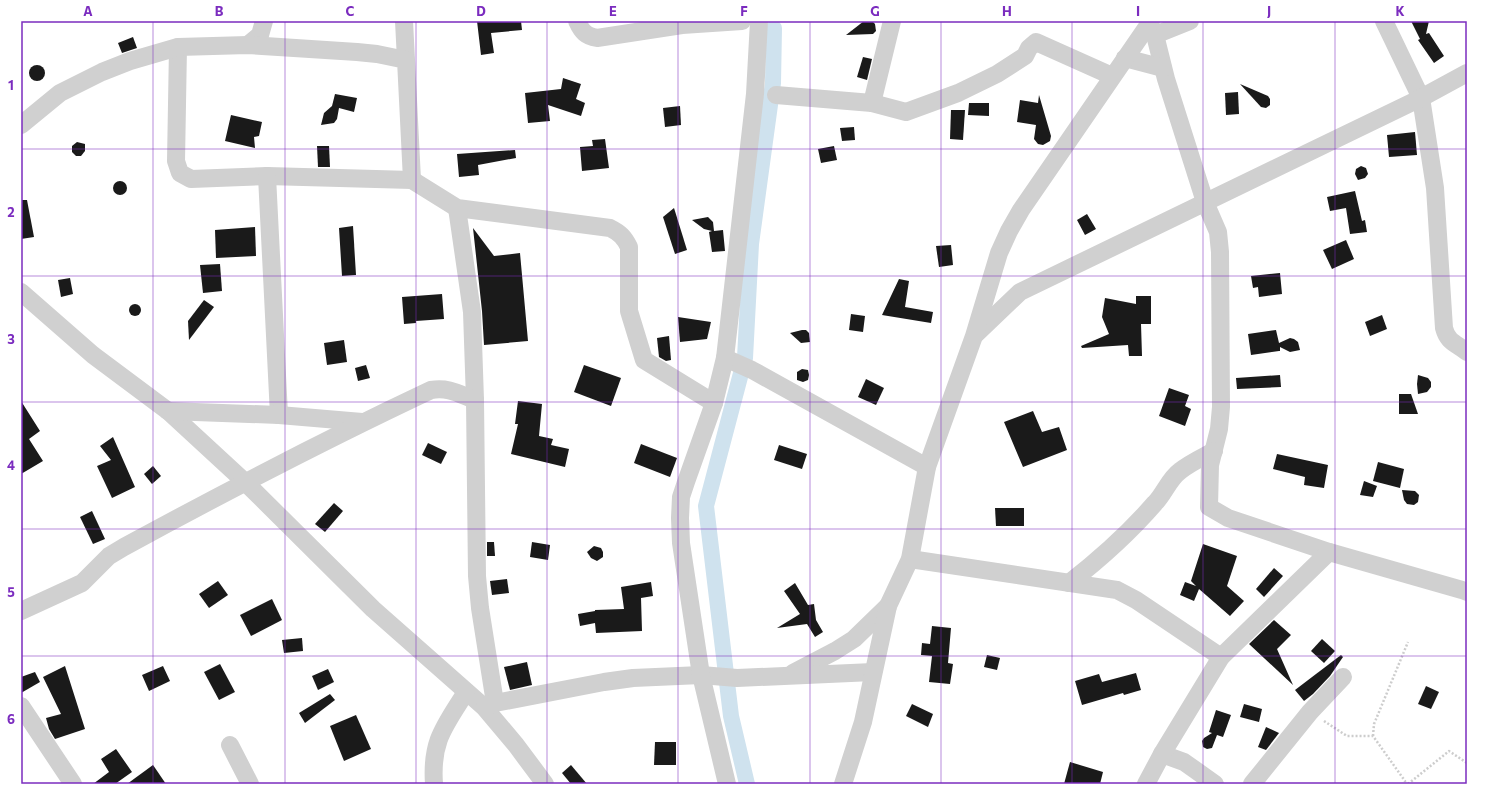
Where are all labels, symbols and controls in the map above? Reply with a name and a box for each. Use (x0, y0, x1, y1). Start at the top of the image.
text: A (83, 3, 93, 19)
text: B (215, 3, 224, 19)
text: C (346, 3, 355, 19)
text: D (476, 3, 486, 19)
text: E (609, 3, 617, 19)
text: F (740, 3, 748, 19)
text: G (870, 3, 880, 19)
text: H (1002, 3, 1012, 19)
text: I (1136, 3, 1140, 19)
text: J (1267, 3, 1271, 19)
text: K (1395, 3, 1405, 19)
text: 1 (8, 77, 14, 93)
text: 2 (7, 204, 15, 220)
text: 3 (7, 331, 15, 347)
text: 4 (7, 457, 15, 473)
text: 5 (7, 584, 15, 600)
text: 6 (7, 711, 15, 727)

